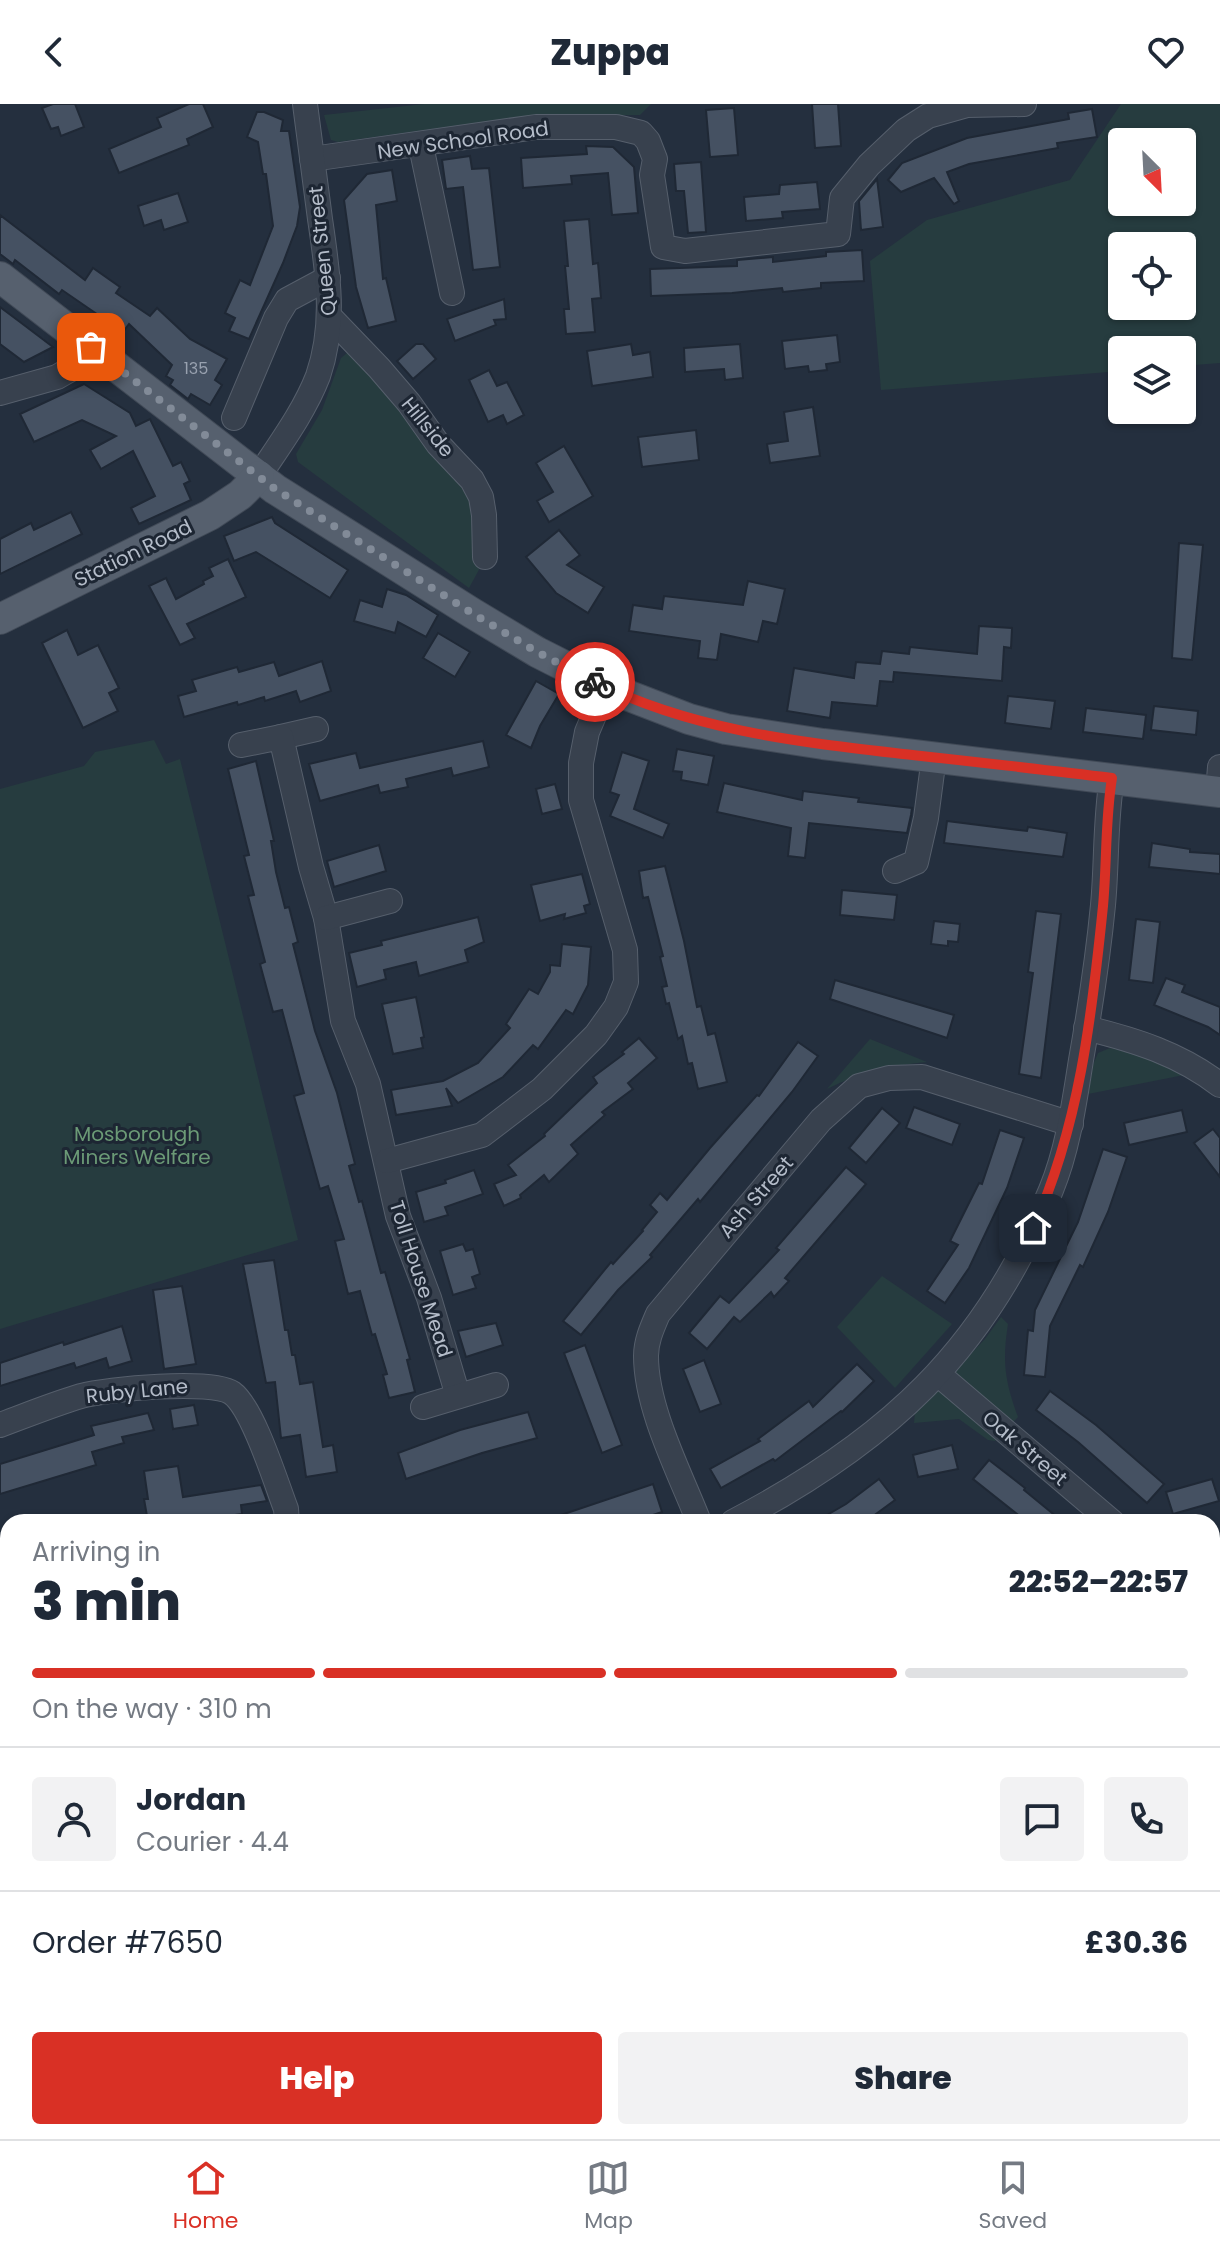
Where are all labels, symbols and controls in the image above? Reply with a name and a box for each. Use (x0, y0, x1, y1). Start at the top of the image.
text: Zuppa (550, 27, 670, 78)
icon: back (32, 30, 76, 74)
icon: heart (1144, 30, 1188, 74)
street label: New School Road (376, 114, 550, 166)
north arrow (1108, 128, 1196, 216)
map controls (1108, 128, 1196, 424)
street label: Queen Street (301, 185, 343, 317)
button: locate (1108, 232, 1196, 320)
pin (57, 313, 125, 381)
icon: bag (69, 325, 113, 369)
button: layers (1108, 336, 1196, 424)
house number: 135 (184, 357, 208, 380)
street label: Hillside (395, 391, 461, 463)
street label: Station Road (69, 512, 197, 594)
courier (555, 642, 635, 722)
icon: bike (573, 660, 617, 704)
park label: Mosborough Miners Welfare (63, 1120, 211, 1171)
street label: Ash Street (712, 1150, 800, 1244)
pin (999, 1194, 1067, 1262)
street label: Toll House Mead (382, 1197, 460, 1361)
icon: home (1011, 1206, 1055, 1250)
street label: Ruby Lane (85, 1372, 189, 1410)
street label: Oak Street (976, 1404, 1074, 1492)
text: Arriving in (32, 1534, 161, 1570)
text: 22:52–22:57 (1009, 1560, 1188, 1603)
text: 3 min (32, 1565, 181, 1638)
text: On the way · 310 m (32, 1691, 272, 1727)
button: person (32, 1777, 116, 1861)
button: chat (1000, 1777, 1084, 1861)
button: phone (1104, 1777, 1188, 1861)
text: Jordan (136, 1778, 246, 1821)
text: Courier · 4.4 (136, 1824, 289, 1860)
text: Order #7650 (32, 1921, 223, 1964)
text: £30.36 (1085, 1921, 1188, 1964)
button: Help (32, 2032, 602, 2124)
button: Share (618, 2032, 1188, 2124)
tab: Home (173, 2156, 238, 2237)
tab: Map (584, 2156, 633, 2237)
tab: Saved (979, 2156, 1047, 2237)

